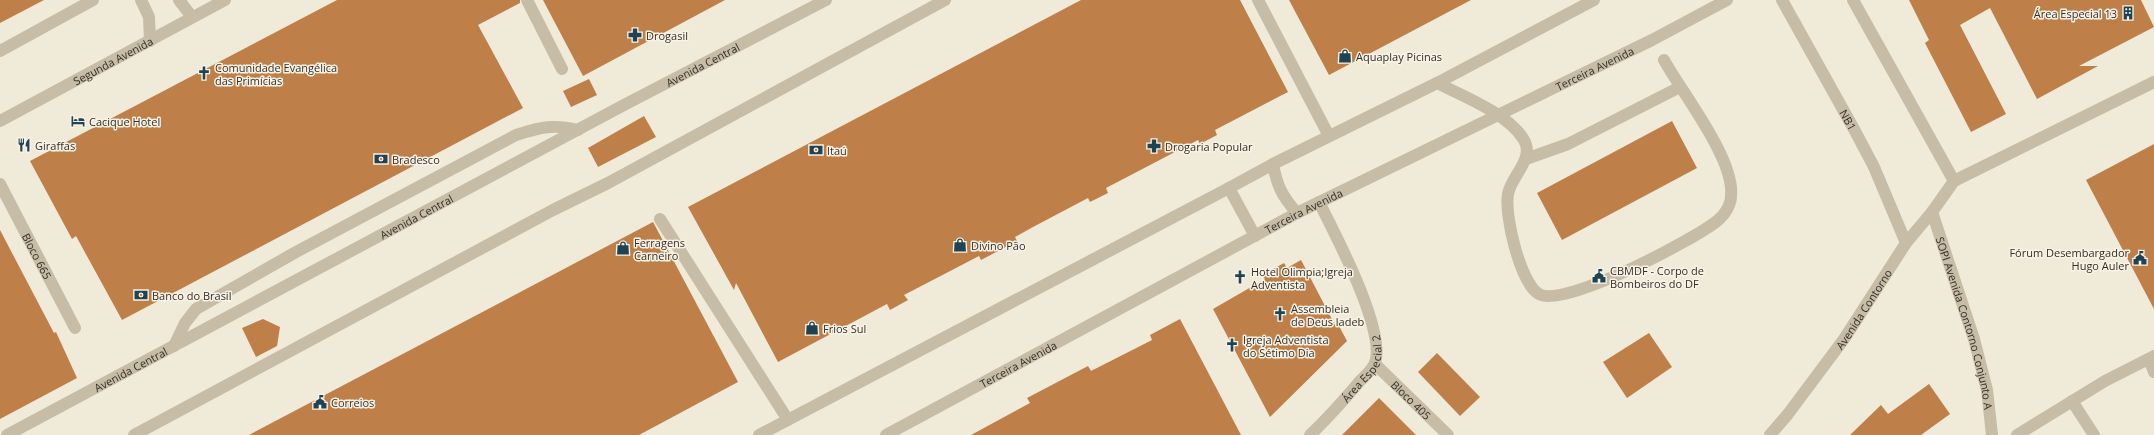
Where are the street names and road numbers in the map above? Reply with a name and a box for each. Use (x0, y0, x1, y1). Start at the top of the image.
street label: Segunda Avenida (70, 33, 155, 88)
street label: Avenida Central (663, 39, 742, 90)
street label: Terceira Avenida (1553, 43, 1636, 94)
street label: NB1 (1837, 107, 1861, 133)
street label: Terceira Avenida (1262, 185, 1345, 237)
street label: Avenida Central (377, 190, 455, 242)
street label: Bloco 665 (19, 230, 56, 282)
street label: SOPI Avenida Contorno Conjunto A (1933, 235, 1997, 410)
street label: Avenida Contorno (1832, 266, 1895, 352)
street label: Área Especial 2 (1338, 334, 1384, 405)
street label: Terceira Avenida (977, 337, 1059, 391)
street label: Avenida Central (91, 343, 170, 395)
street label: Bloco 405 (1388, 377, 1435, 422)

